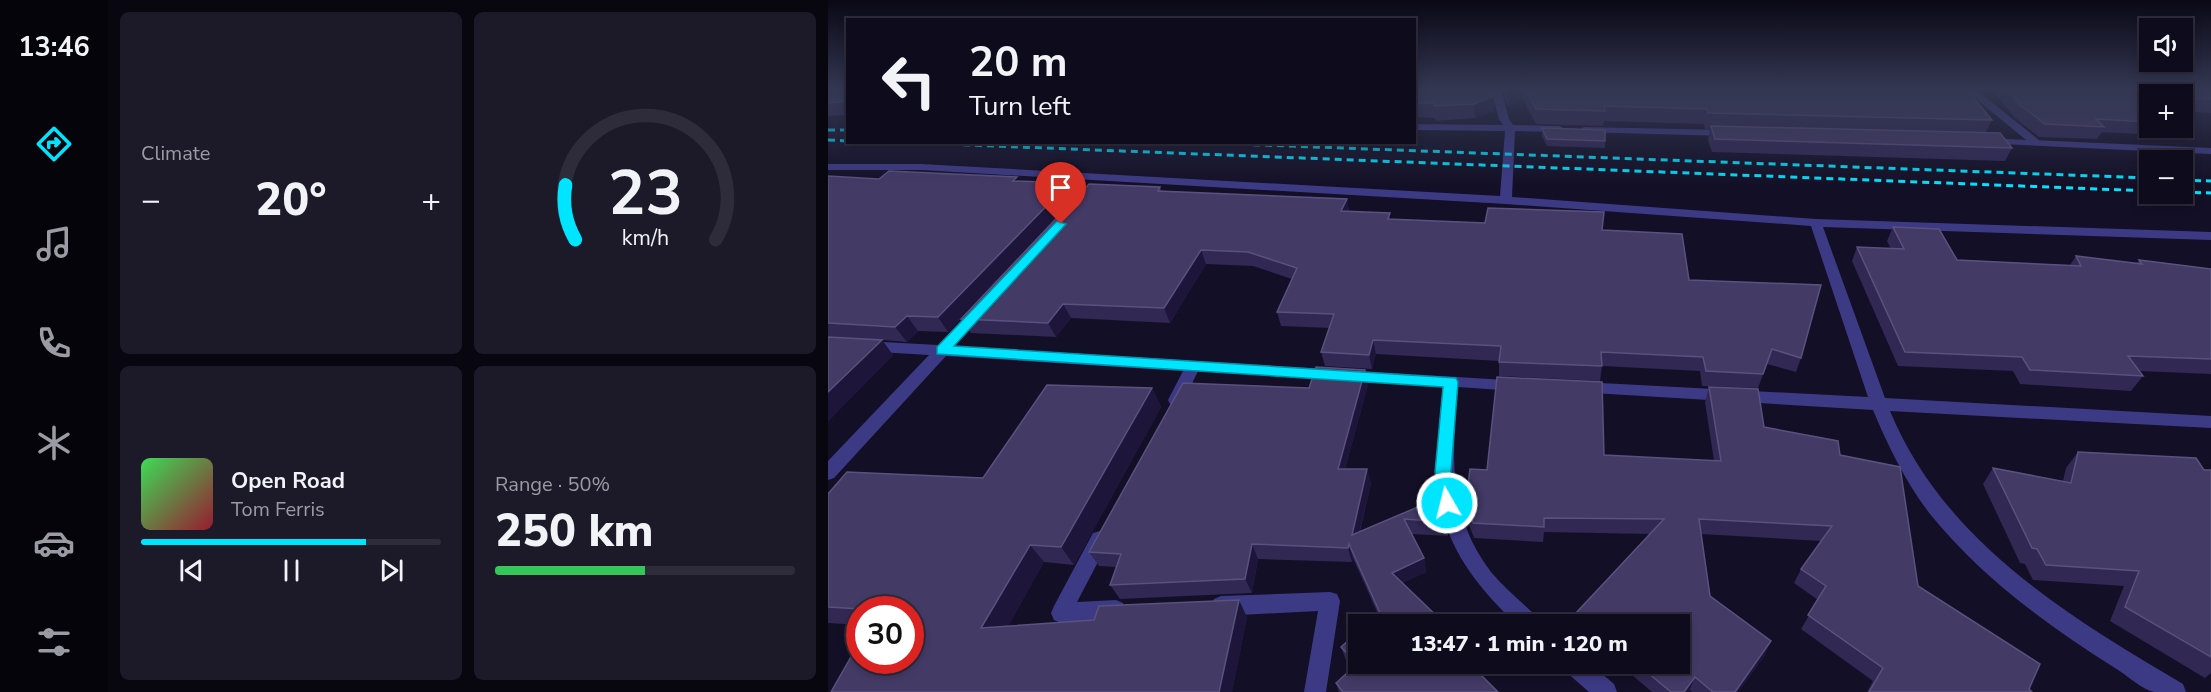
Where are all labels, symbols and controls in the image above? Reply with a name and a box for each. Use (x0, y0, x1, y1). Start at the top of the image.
map controls (2139, 18, 2193, 204)
button: sound (2139, 18, 2193, 72)
text: 13:46 (18, 29, 90, 66)
text: 20 m (969, 34, 1068, 91)
icon: left (870, 42, 948, 120)
button: + (2139, 84, 2193, 138)
text: Turn left (969, 88, 1070, 125)
icon: directions (33, 123, 75, 165)
text: Climate (141, 140, 210, 167)
button: − (2139, 150, 2193, 204)
text: 23 (608, 151, 682, 236)
pin (1035, 162, 1086, 224)
text: 20° (255, 170, 327, 231)
icon: arrive (1044, 171, 1077, 204)
text: − (141, 178, 161, 223)
text: + (421, 178, 441, 223)
icon: music (33, 223, 75, 265)
text: km/h (621, 223, 669, 253)
icon: phone (33, 322, 75, 364)
icon: climate (33, 422, 75, 464)
text: Open Road (231, 466, 345, 496)
text: Range · 50% (495, 471, 610, 498)
position arrow (1415, 471, 1479, 535)
text: Tom Ferris (231, 496, 325, 523)
text: 250 km (495, 501, 654, 562)
icon: car (33, 522, 75, 564)
icon: previous (175, 554, 208, 587)
icon: pause (275, 554, 308, 587)
icon: next (375, 554, 408, 587)
speed limit sign: 30 (846, 596, 924, 674)
icon: filters (33, 621, 75, 663)
text: 13:47 · 1 min · 120 m (1410, 629, 1628, 659)

